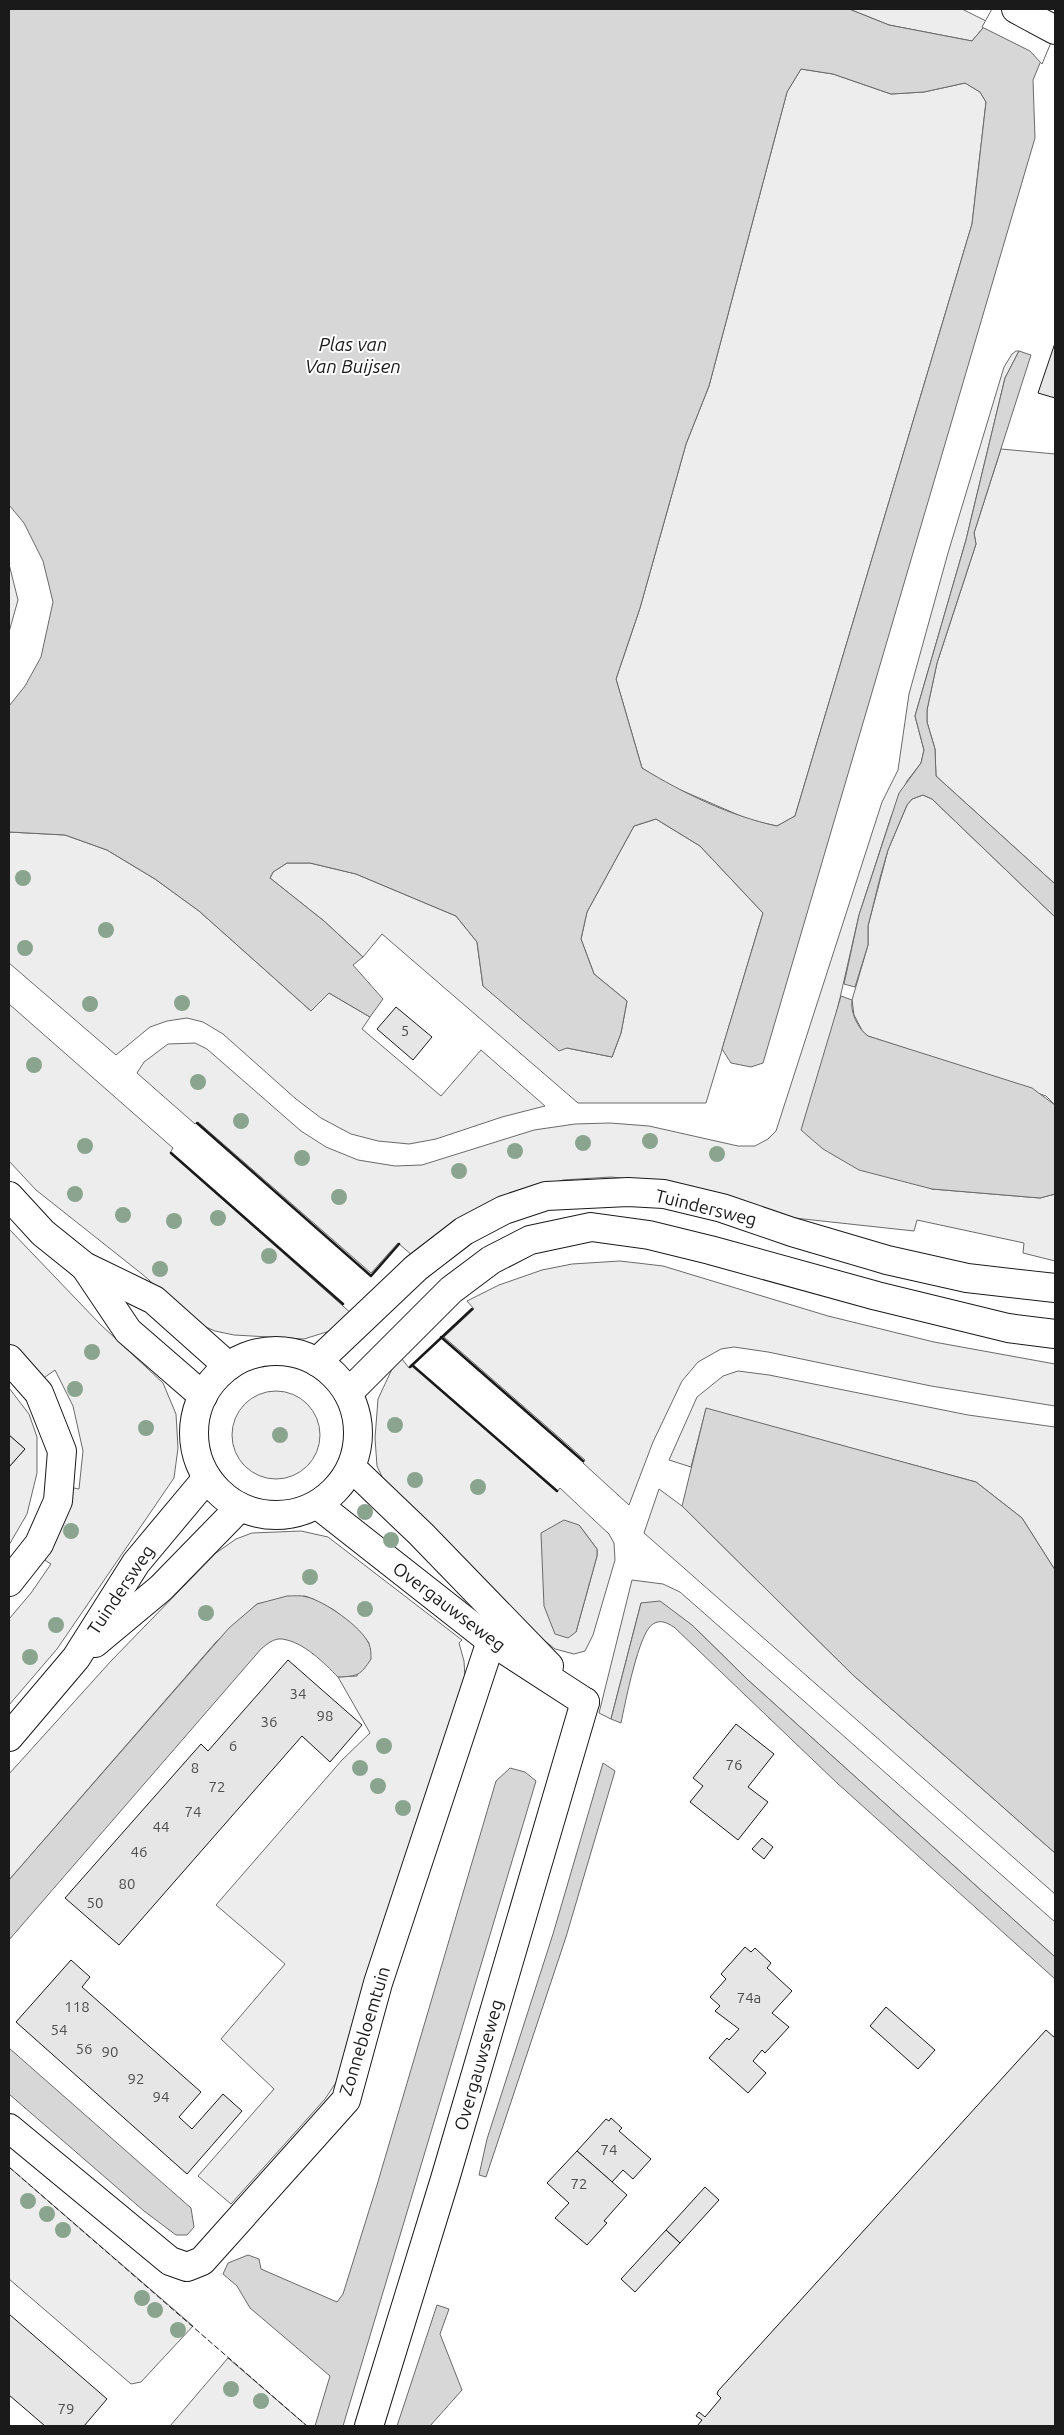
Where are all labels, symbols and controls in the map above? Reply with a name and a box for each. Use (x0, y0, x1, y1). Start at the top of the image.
water label: Plas van Van Buijsen (305, 333, 401, 377)
house number: 5 (401, 1022, 409, 1039)
street label: Tuindersweg (653, 1185, 759, 1229)
street label: Tuindersweg (83, 1541, 157, 1638)
street label: Overgauwseweg (390, 1558, 510, 1655)
house number: 34 (290, 1685, 306, 1702)
house number: 98 (317, 1707, 333, 1724)
house number: 36 (261, 1713, 277, 1730)
house number: 6 (229, 1737, 237, 1754)
house number: 76 (726, 1756, 742, 1773)
house number: 8 (191, 1759, 199, 1776)
house number: 72 (209, 1778, 225, 1795)
house number: 74 (185, 1803, 201, 1820)
house number: 44 (153, 1818, 169, 1835)
house number: 46 (131, 1843, 147, 1860)
house number: 80 (119, 1875, 135, 1892)
house number: 50 (87, 1894, 103, 1911)
street label: Zonnebloemtuin (335, 1964, 393, 2098)
house number: 74a (737, 1989, 761, 2006)
street label: Overgauwseweg (450, 1997, 506, 2133)
house number: 118 (64, 1998, 90, 2015)
house number: 54 (51, 2021, 67, 2038)
house number: 56 (76, 2040, 92, 2057)
house number: 90 (102, 2043, 118, 2060)
house number: 92 (128, 2070, 144, 2087)
house number: 94 (153, 2088, 169, 2105)
house number: 74 (601, 2141, 617, 2158)
house number: 72 (571, 2175, 587, 2192)
house number: 79 (58, 2400, 74, 2417)

